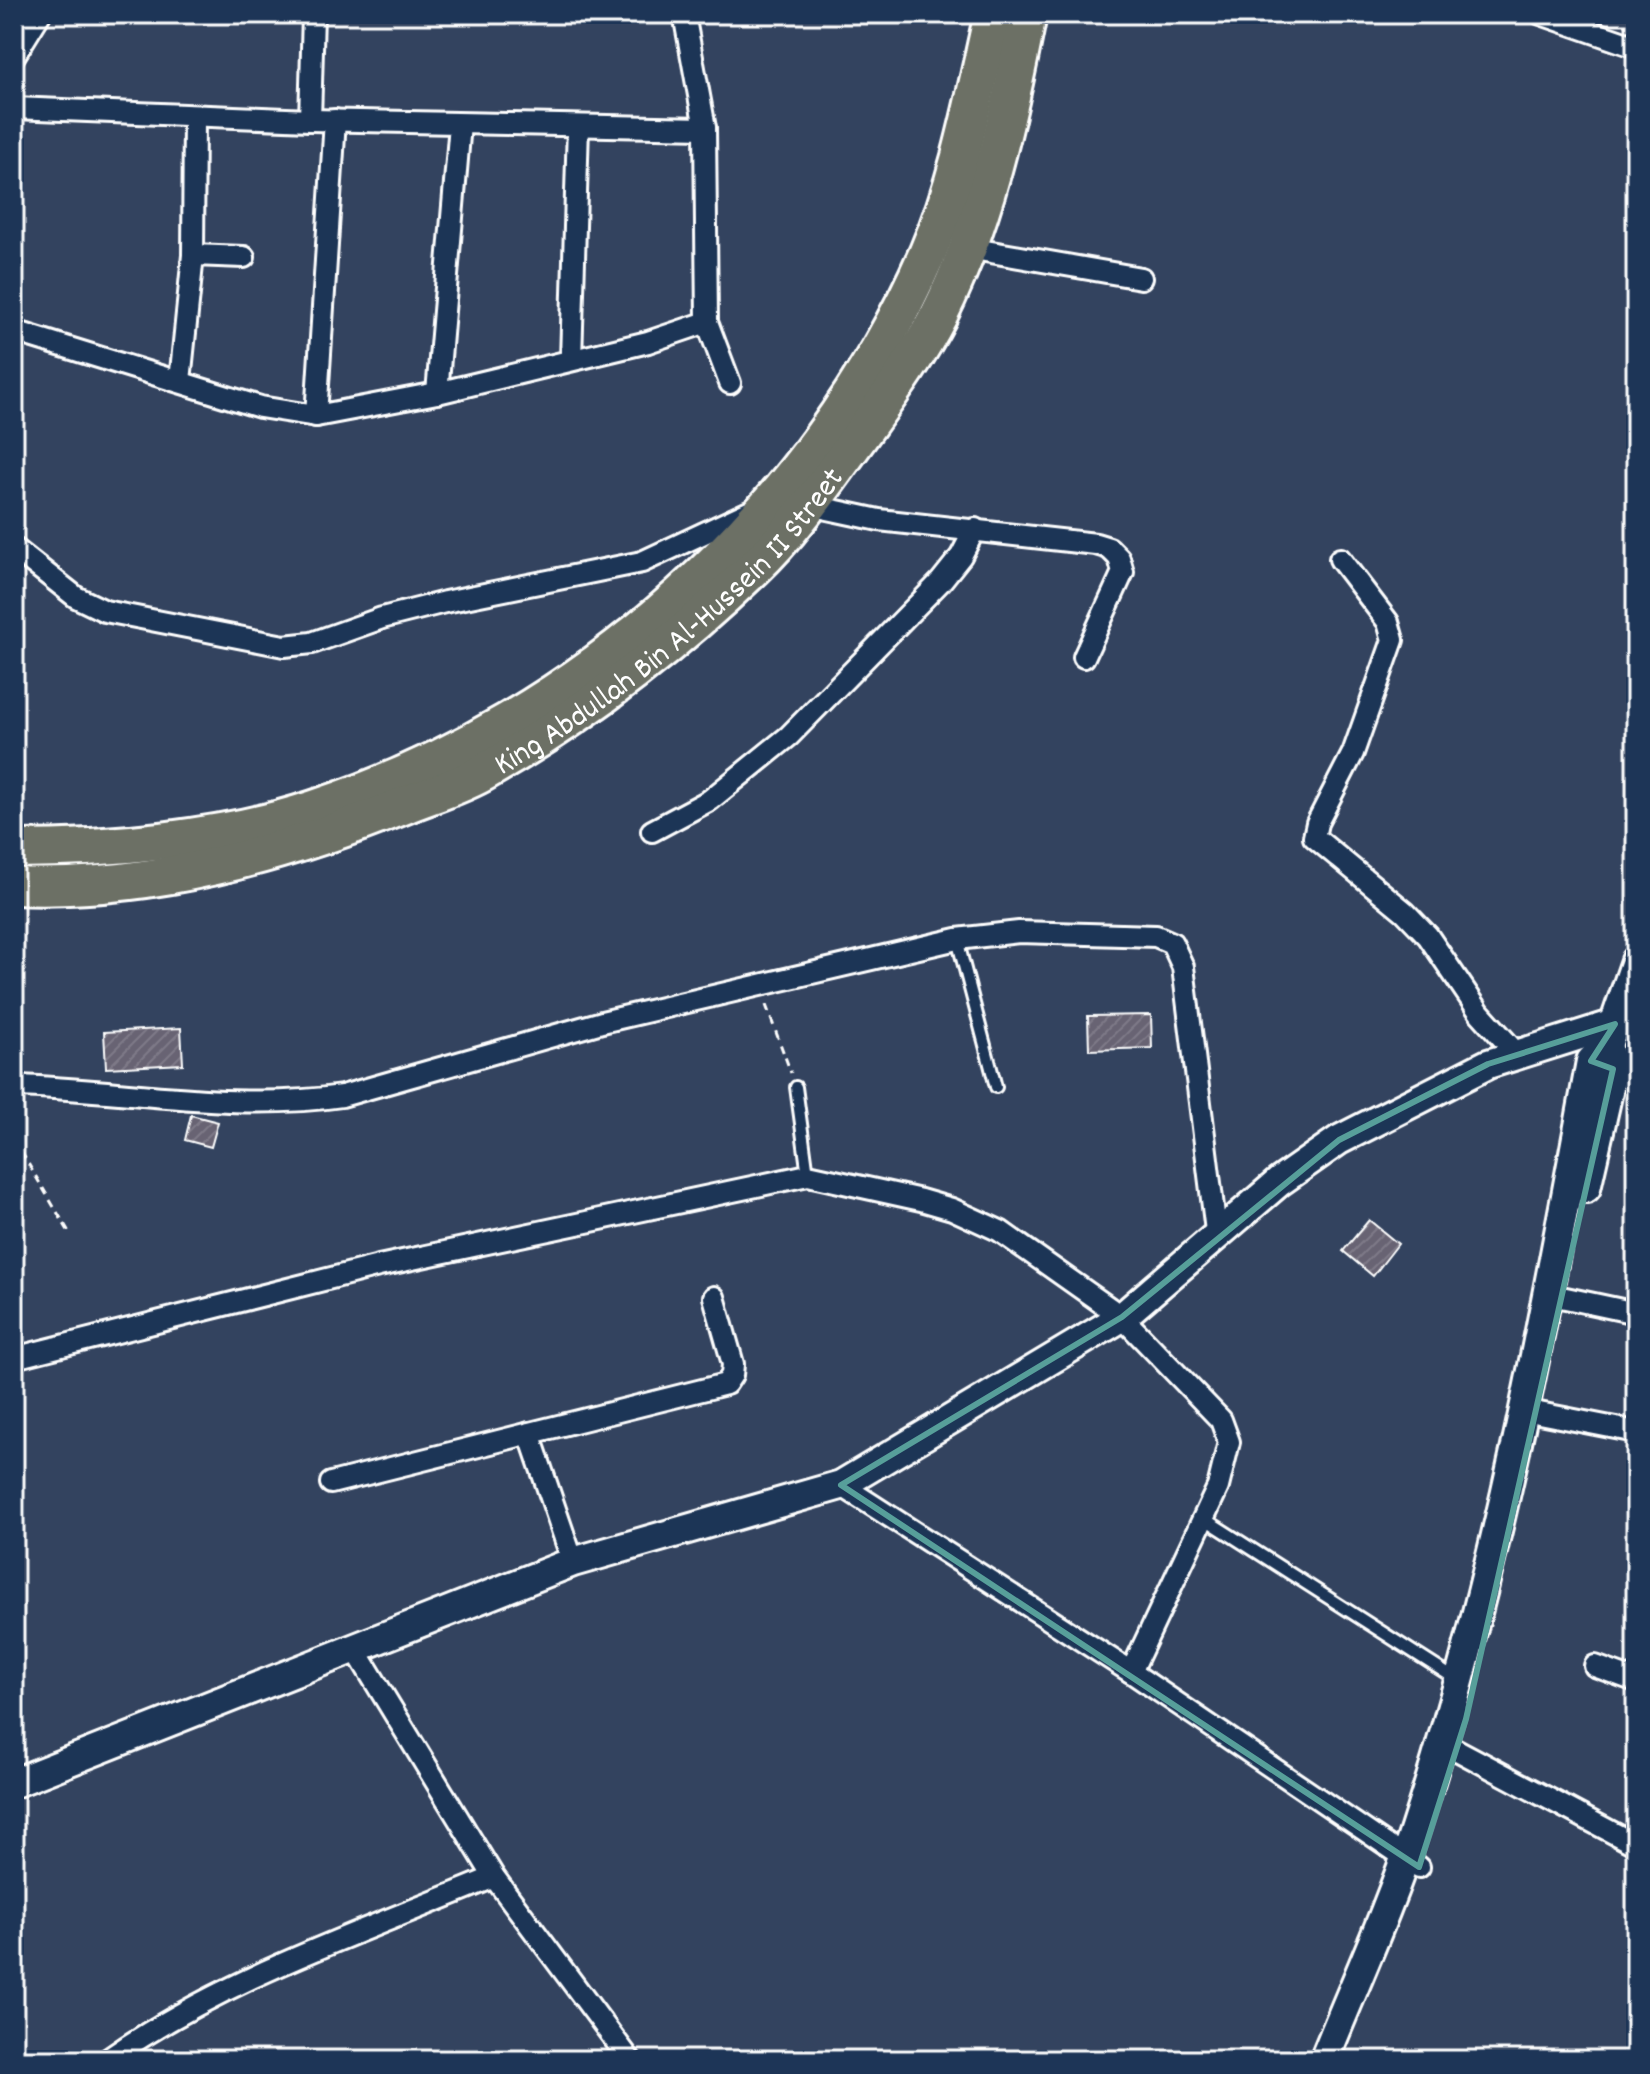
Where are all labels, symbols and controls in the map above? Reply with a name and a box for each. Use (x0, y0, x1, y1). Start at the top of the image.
street label: King Abdullah Bin Al-Hussein II Street (487, 460, 858, 790)

